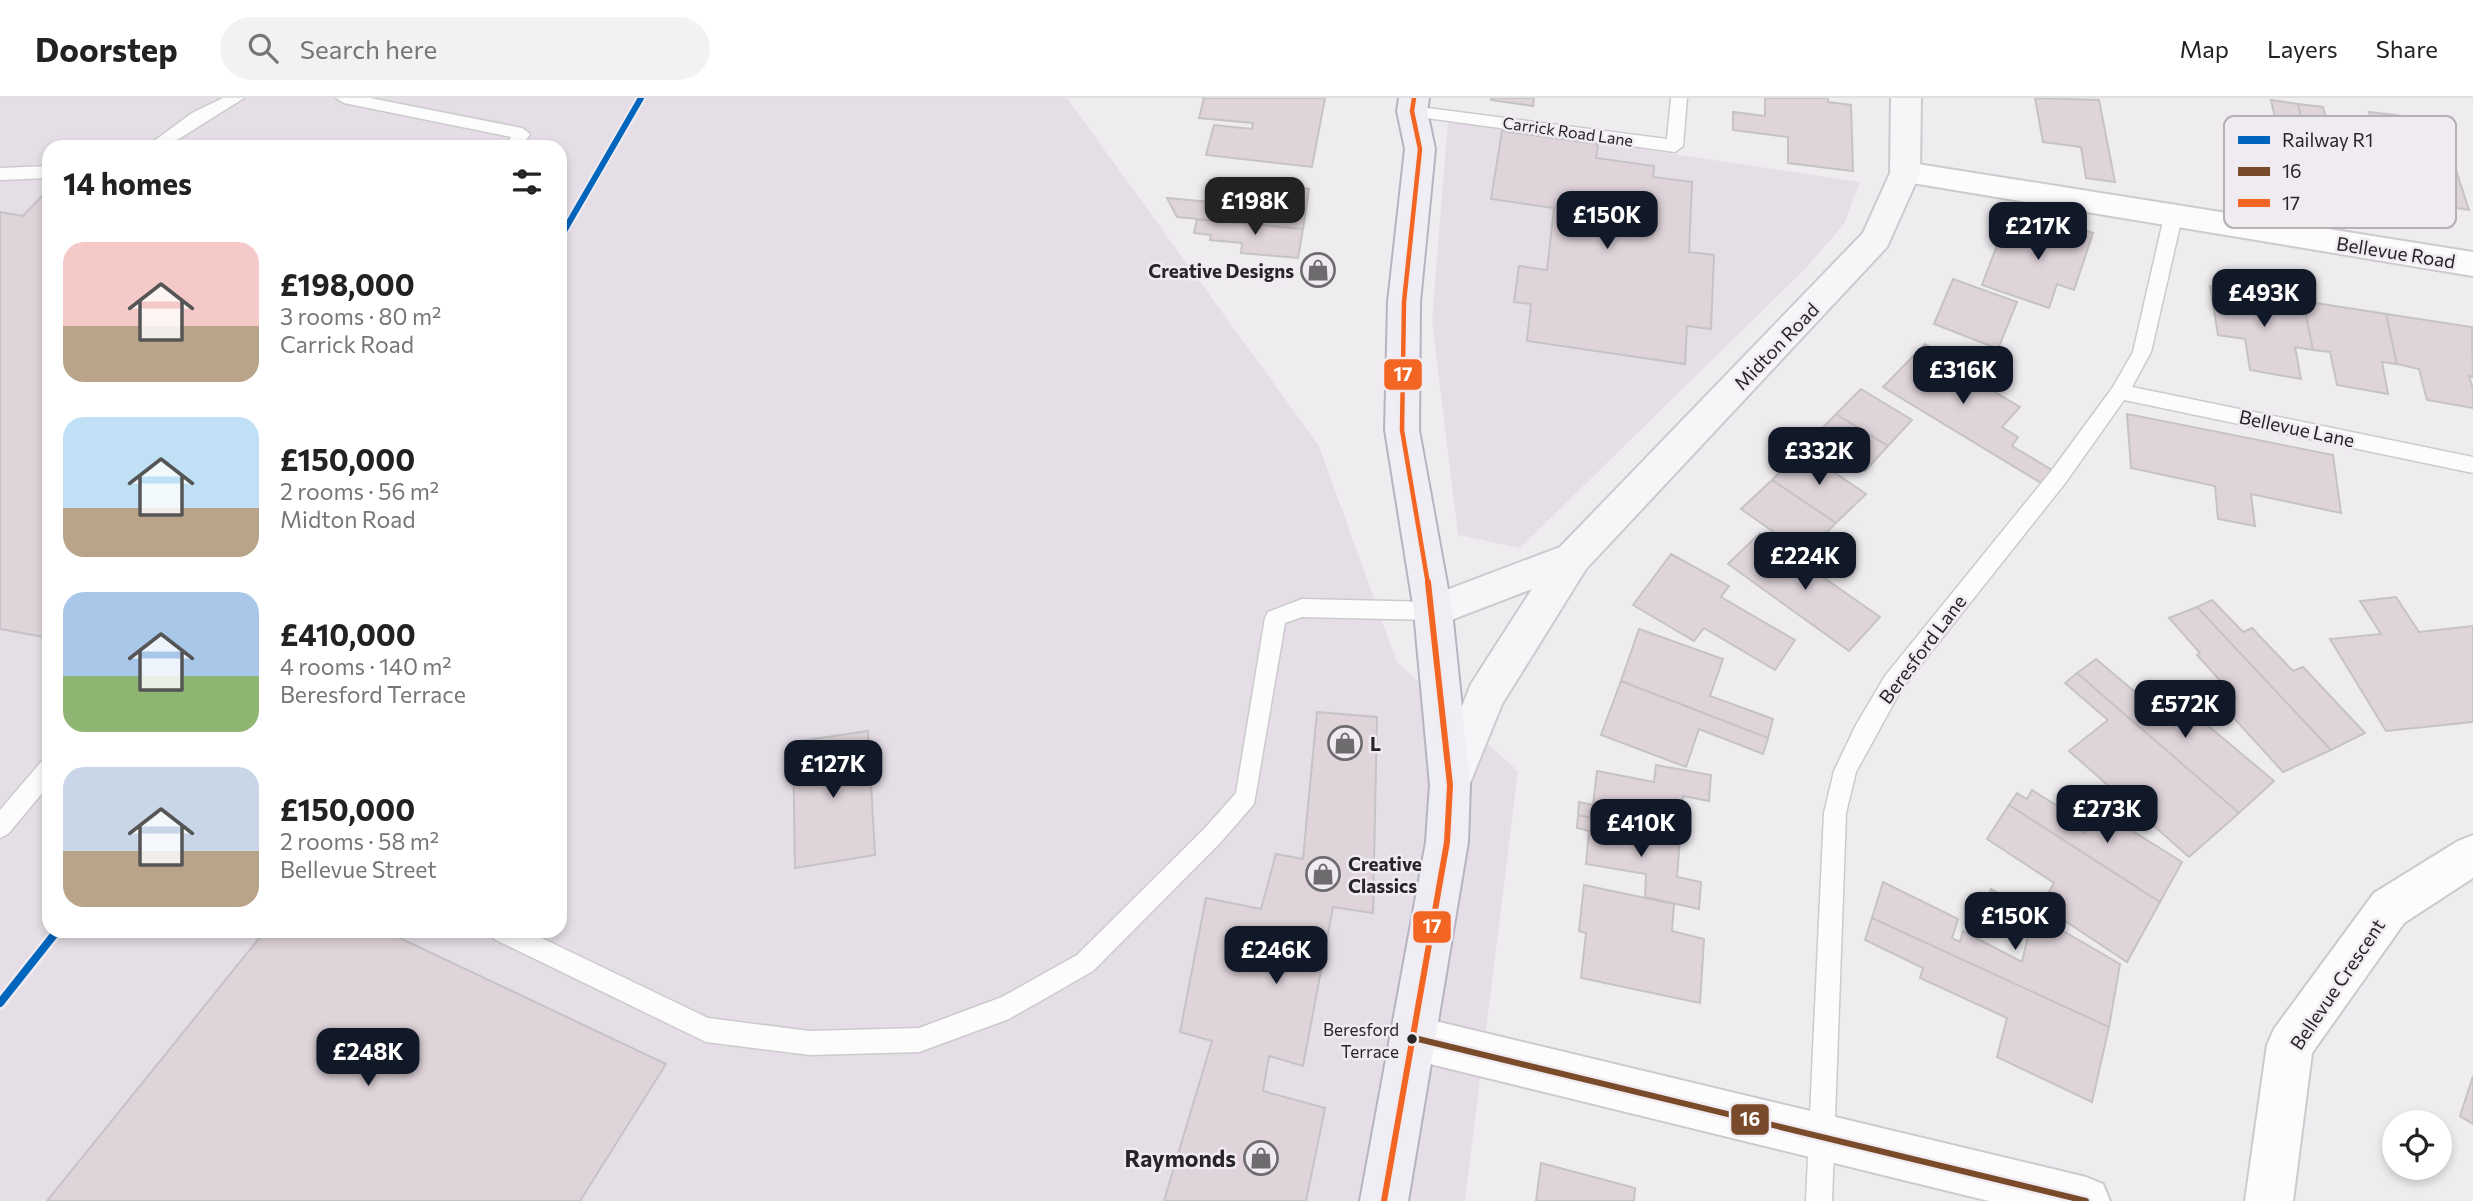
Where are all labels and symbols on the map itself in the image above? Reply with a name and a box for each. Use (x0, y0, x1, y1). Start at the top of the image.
street label: Carrick Road Lane (1502, 112, 1634, 150)
legend (2224, 116, 2456, 228)
text: Railway R1 (2282, 128, 2373, 151)
text: 16 (2282, 159, 2302, 182)
pin: £198K (1206, 178, 1304, 237)
text: 17 (2282, 191, 2300, 214)
pin: £150K (1558, 192, 1656, 251)
pin: £217K (1989, 202, 2087, 262)
street label: Bellevue Road (2335, 231, 2457, 273)
shop icon: Creative Designs (1299, 251, 1337, 289)
place label: Creative Designs (1148, 259, 1294, 282)
pin: £493K (2215, 270, 2313, 329)
street label: Midton Road (1729, 298, 1823, 394)
pin: £316K (1914, 346, 2012, 406)
line badge: 17 (1383, 358, 1423, 391)
text: 17 (1393, 362, 1413, 385)
street label: Bellevue Lane (2237, 405, 2357, 451)
pin: £332K (1770, 428, 1868, 487)
pin: £224K (1756, 532, 1854, 592)
street label: Beresford Lane (1874, 590, 1970, 708)
pin: £572K (2136, 680, 2234, 740)
shop icon: L (1326, 724, 1364, 762)
place label: L (1370, 732, 1381, 755)
pin: £127K (784, 740, 882, 800)
pin: £273K (2058, 786, 2156, 845)
pin: £410K (1592, 800, 1690, 859)
place label: Creative Classics (1348, 852, 1422, 897)
shop icon: Creative Classics (1304, 855, 1342, 893)
pin: £150K (1966, 892, 2064, 952)
line badge: 17 (1412, 910, 1452, 944)
text: 17 (1422, 914, 1442, 937)
street label: Bellevue Crescent (2285, 914, 2389, 1054)
pin: £246K (1227, 926, 1325, 986)
place label: Beresford Terrace (1323, 1019, 1399, 1062)
pin: £248K (319, 1028, 417, 1088)
marker: Beresford Terrace (1405, 1032, 1419, 1046)
line badge: 16 (1730, 1103, 1770, 1136)
text: 16 (1740, 1107, 1760, 1130)
shop icon: Raymonds (1242, 1139, 1280, 1177)
place label: Raymonds (1125, 1144, 1236, 1172)

